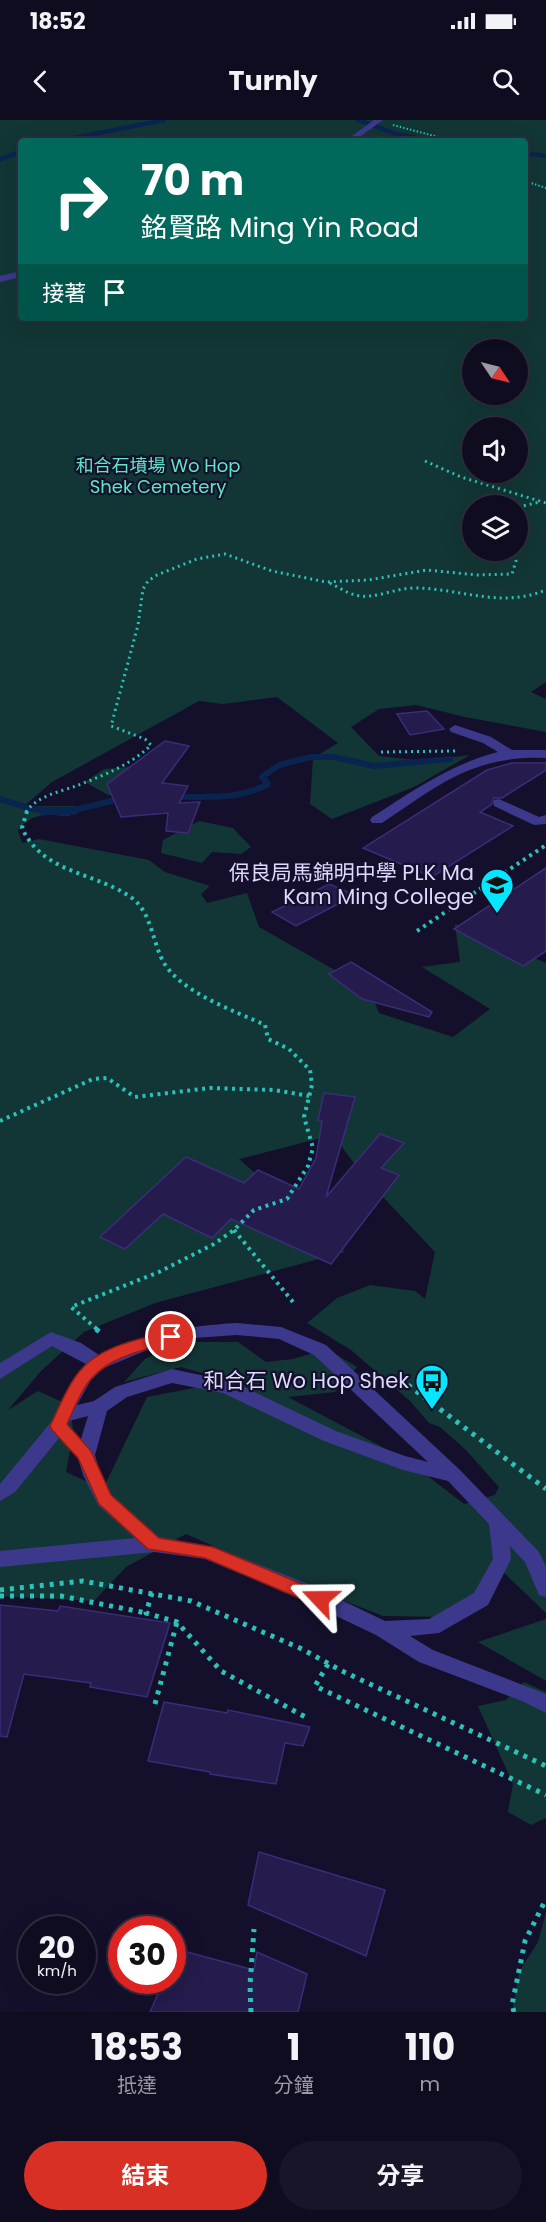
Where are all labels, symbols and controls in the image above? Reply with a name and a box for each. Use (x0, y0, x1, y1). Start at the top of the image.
text: 18:52 (30, 6, 86, 37)
text: Turnly (229, 62, 317, 99)
icon: back (24, 65, 57, 98)
icon: search (489, 65, 522, 98)
text: 70 m (141, 151, 244, 210)
icon: right (42, 162, 120, 240)
text: 銘賢路 Ming Yin Road (141, 209, 419, 246)
icon: arrive (98, 276, 131, 309)
text: 接著 (42, 278, 86, 309)
north arrow (462, 339, 528, 405)
map controls (462, 339, 528, 561)
button: sound (462, 417, 528, 483)
park label: 和合石墳場 Wo Hop Shek Cemetery (76, 453, 240, 499)
button: layers (462, 495, 528, 561)
place label: 保良局馬錦明中學 PLK Ma Kam Ming College (229, 858, 474, 911)
school or university icon: 保良局馬錦明中學 PLK Ma Kam Ming College (479, 867, 515, 914)
pin (145, 1311, 196, 1362)
icon: arrive (154, 1320, 187, 1353)
bus stop icon: 和合石 Wo Hop Shek (414, 1363, 450, 1410)
place label: 和合石 Wo Hop Shek (203, 1366, 409, 1395)
position arrow (288, 1567, 352, 1631)
speed limit sign: 30 (108, 1916, 186, 1994)
text: 20 (39, 1926, 75, 1969)
text: km/h (37, 1960, 77, 1981)
text: 18:53 (91, 2022, 183, 2073)
text: 1 (287, 2022, 301, 2073)
text: 110 (405, 2022, 455, 2073)
text: m (420, 2070, 440, 2098)
text: 抵達 (117, 2071, 157, 2099)
text: 分鐘 (274, 2071, 314, 2099)
button: 結束 (24, 2141, 267, 2210)
button: 分享 (279, 2141, 522, 2210)

